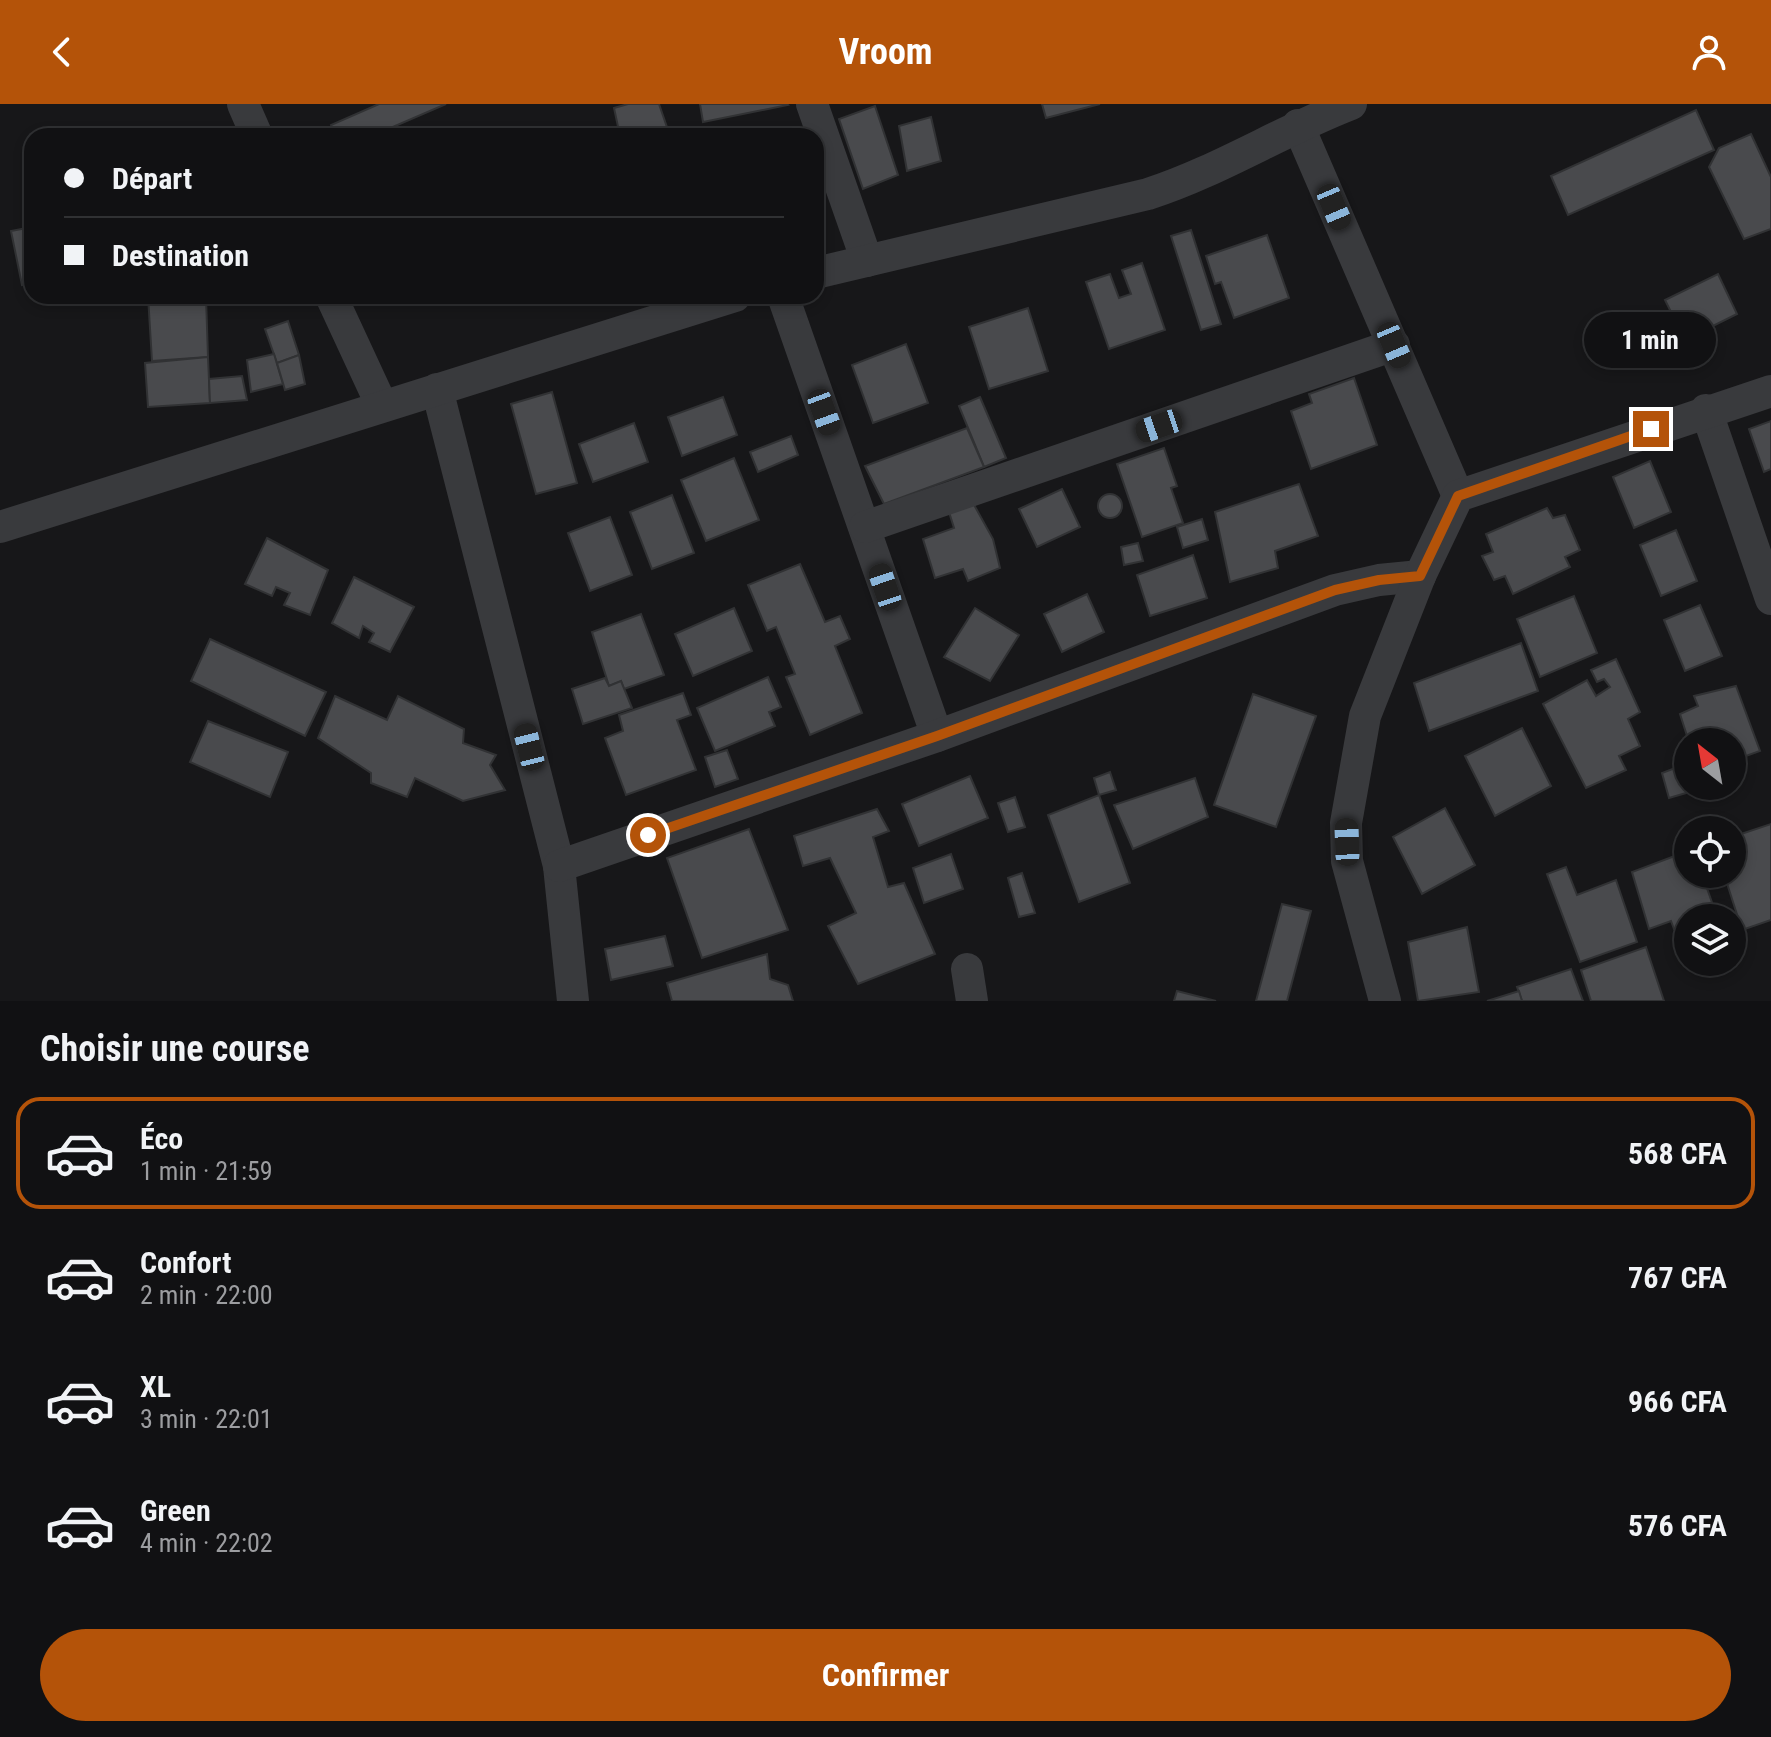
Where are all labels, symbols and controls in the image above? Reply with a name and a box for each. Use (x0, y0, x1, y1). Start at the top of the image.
icon: back (40, 30, 84, 74)
icon: person (1687, 30, 1731, 74)
text: Vroom (838, 31, 933, 73)
text: Départ (112, 161, 192, 196)
car (1314, 180, 1354, 234)
text: Destination (112, 238, 249, 273)
callout: 1 min (1585, 313, 1717, 369)
car (1374, 318, 1414, 372)
text: 1 min (1621, 325, 1679, 355)
car (805, 385, 843, 439)
car (1132, 407, 1186, 445)
route end (1633, 411, 1669, 447)
car (866, 560, 904, 614)
car (512, 721, 546, 773)
north arrow (1674, 728, 1746, 800)
map controls (1674, 728, 1746, 976)
button: locate (1674, 816, 1746, 888)
route start (630, 817, 666, 853)
car (1334, 818, 1360, 866)
button: layers (1674, 904, 1746, 976)
text: Choisir une course (40, 1028, 309, 1070)
icon: car (44, 1117, 116, 1189)
text: Éco (140, 1121, 183, 1156)
text: 568 CFA (1628, 1136, 1727, 1171)
text: 1 min · 21:59 (140, 1156, 273, 1186)
icon: car (44, 1241, 116, 1313)
text: Confort (140, 1245, 231, 1280)
text: 767 CFA (1628, 1260, 1727, 1295)
text: 2 min · 22:00 (140, 1280, 273, 1310)
icon: car (44, 1365, 116, 1437)
text: XL (140, 1369, 171, 1404)
text: 966 CFA (1628, 1384, 1727, 1419)
text: 3 min · 22:01 (140, 1404, 273, 1434)
icon: car (44, 1489, 116, 1561)
text: Green (140, 1493, 211, 1528)
text: 576 CFA (1628, 1508, 1727, 1543)
text: 4 min · 22:02 (140, 1528, 273, 1558)
button: Confirmer (40, 1629, 1731, 1721)

